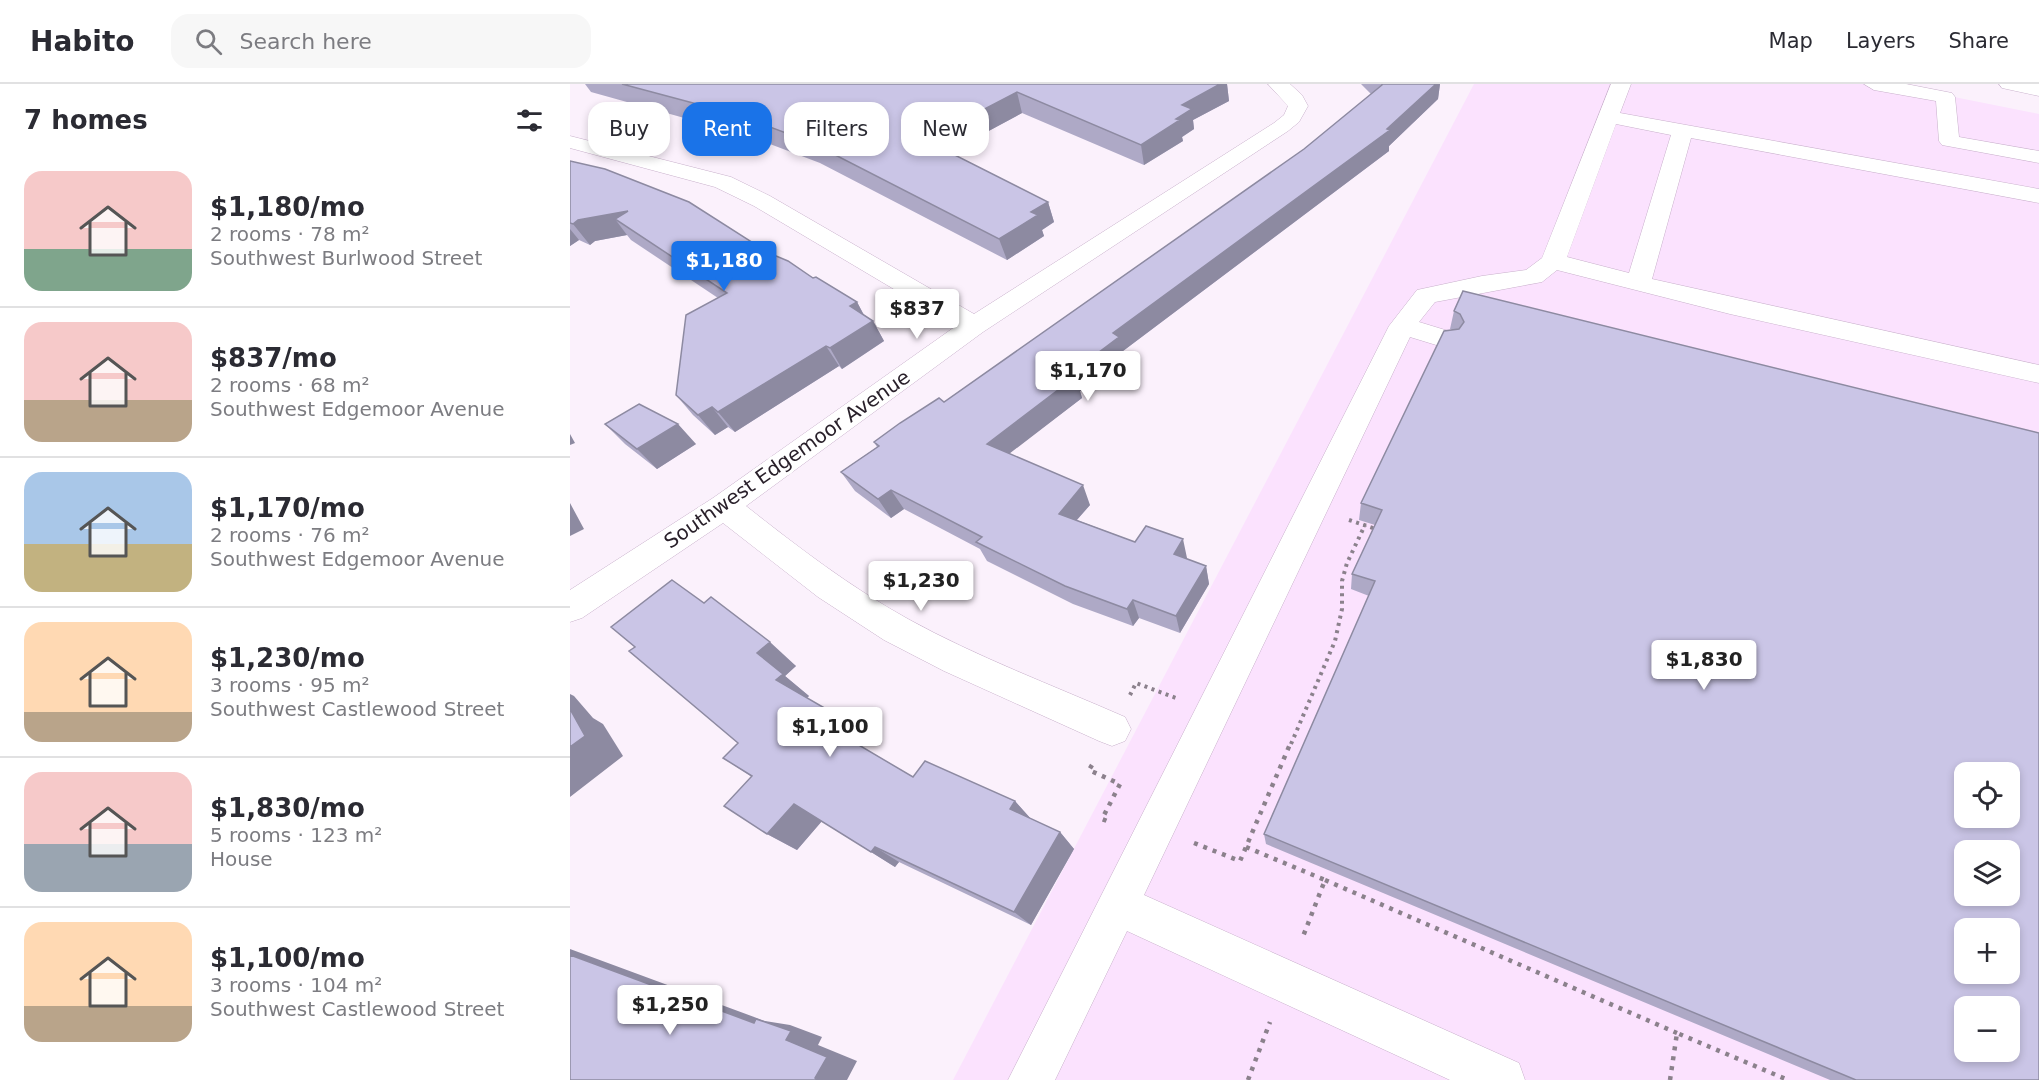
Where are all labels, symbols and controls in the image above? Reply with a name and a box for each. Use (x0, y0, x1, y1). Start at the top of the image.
search box (171, 14, 591, 68)
text: Habito (30, 25, 135, 58)
icon: search (192, 25, 225, 58)
text: Search here (240, 29, 372, 54)
text: Map (1769, 29, 1813, 53)
text: Layers (1846, 29, 1915, 53)
text: Share (1948, 29, 2009, 53)
chip: Buy (588, 102, 670, 156)
chip: Rent (682, 102, 772, 156)
chip: Filters (784, 102, 889, 156)
chip: New (901, 102, 989, 156)
icon: filters (513, 104, 546, 137)
text: 7 homes (24, 105, 148, 135)
text: $1,180/mo (210, 192, 365, 222)
icon: home (72, 195, 144, 267)
text: 2 rooms · 78 m² (210, 222, 370, 246)
pin: $1,180 (675, 241, 773, 292)
text: Southwest Burlwood Street (210, 246, 482, 270)
text: $1,180 (685, 248, 763, 272)
pin: $837 (881, 289, 953, 340)
text: $837 (889, 296, 945, 320)
text: $837/mo (210, 343, 337, 373)
icon: home (72, 346, 144, 418)
pin: $1,170 (1039, 351, 1137, 402)
text: $1,170 (1049, 358, 1127, 382)
street label: Southwest Edgemoor Avenue (659, 365, 915, 553)
text: 2 rooms · 68 m² (210, 373, 370, 397)
text: Southwest Edgemoor Avenue (210, 397, 505, 421)
text: $1,170/mo (210, 493, 365, 523)
icon: home (72, 496, 144, 568)
text: 2 rooms · 76 m² (210, 523, 370, 547)
text: Southwest Edgemoor Avenue (210, 547, 505, 571)
pin: $1,230 (872, 561, 970, 612)
text: $1,230 (882, 568, 960, 592)
pin: $1,830 (1655, 640, 1753, 691)
text: $1,230/mo (210, 643, 365, 673)
icon: home (72, 646, 144, 718)
text: $1,830 (1665, 647, 1743, 671)
text: 3 rooms · 95 m² (210, 673, 370, 697)
text: Southwest Castlewood Street (210, 697, 504, 721)
pin: $1,100 (781, 707, 879, 758)
text: $1,100 (791, 714, 869, 738)
map controls (1954, 762, 2020, 1062)
button: locate (1954, 762, 2020, 828)
text: $1,830/mo (210, 793, 365, 823)
icon: home (72, 796, 144, 868)
text: 5 rooms · 123 m² (210, 823, 382, 847)
button: layers (1954, 840, 2020, 906)
text: House (210, 847, 273, 871)
button: + (1954, 918, 2020, 984)
text: $1,100/mo (210, 943, 365, 973)
icon: home (72, 946, 144, 1018)
text: 3 rooms · 104 m² (210, 973, 382, 997)
pin: $1,250 (621, 985, 719, 1036)
text: $1,250 (631, 992, 709, 1016)
button: − (1954, 996, 2020, 1062)
text: Southwest Castlewood Street (210, 997, 504, 1021)

